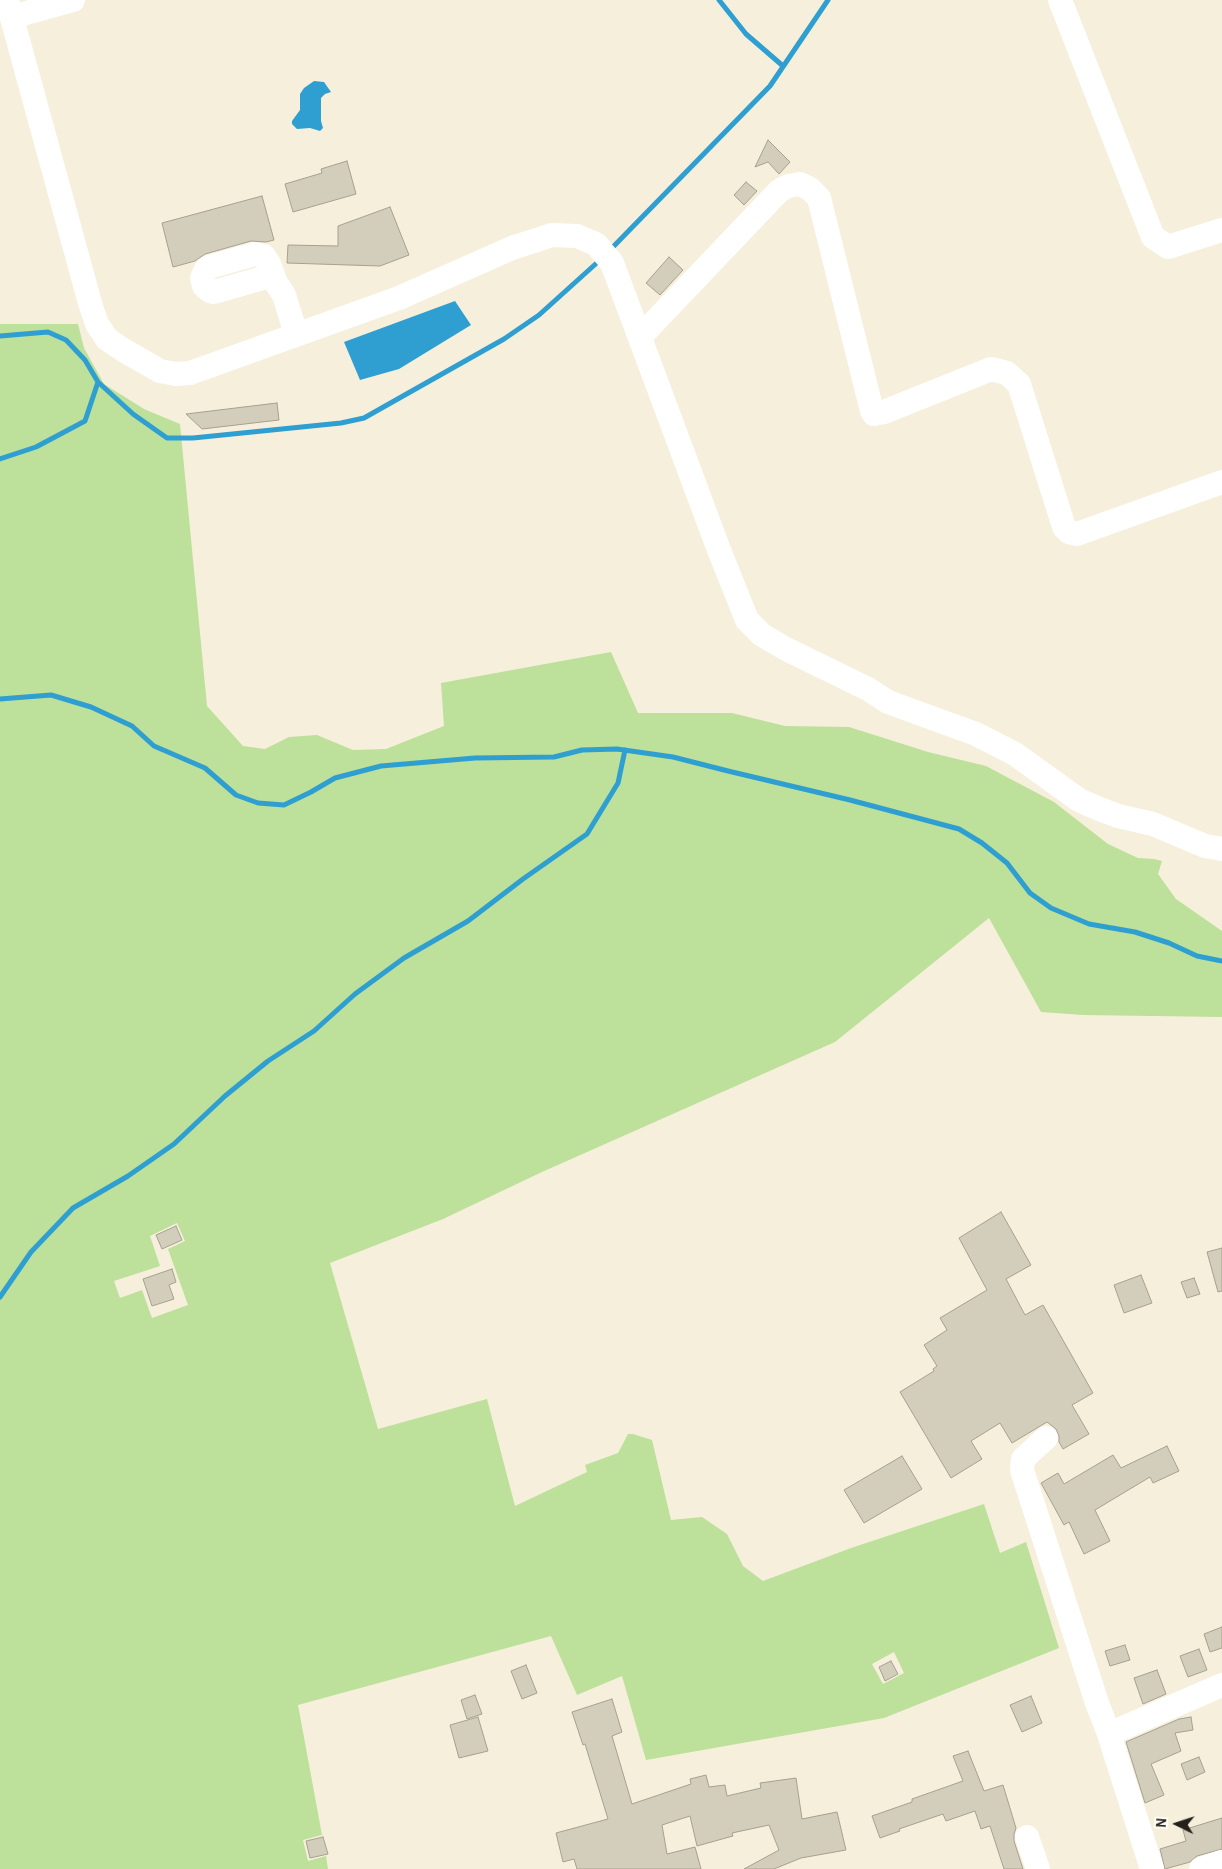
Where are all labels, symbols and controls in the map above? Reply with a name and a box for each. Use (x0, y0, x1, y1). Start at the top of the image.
north arrow (1152, 1799, 1202, 1849)
text: N (1155, 1818, 1169, 1828)

